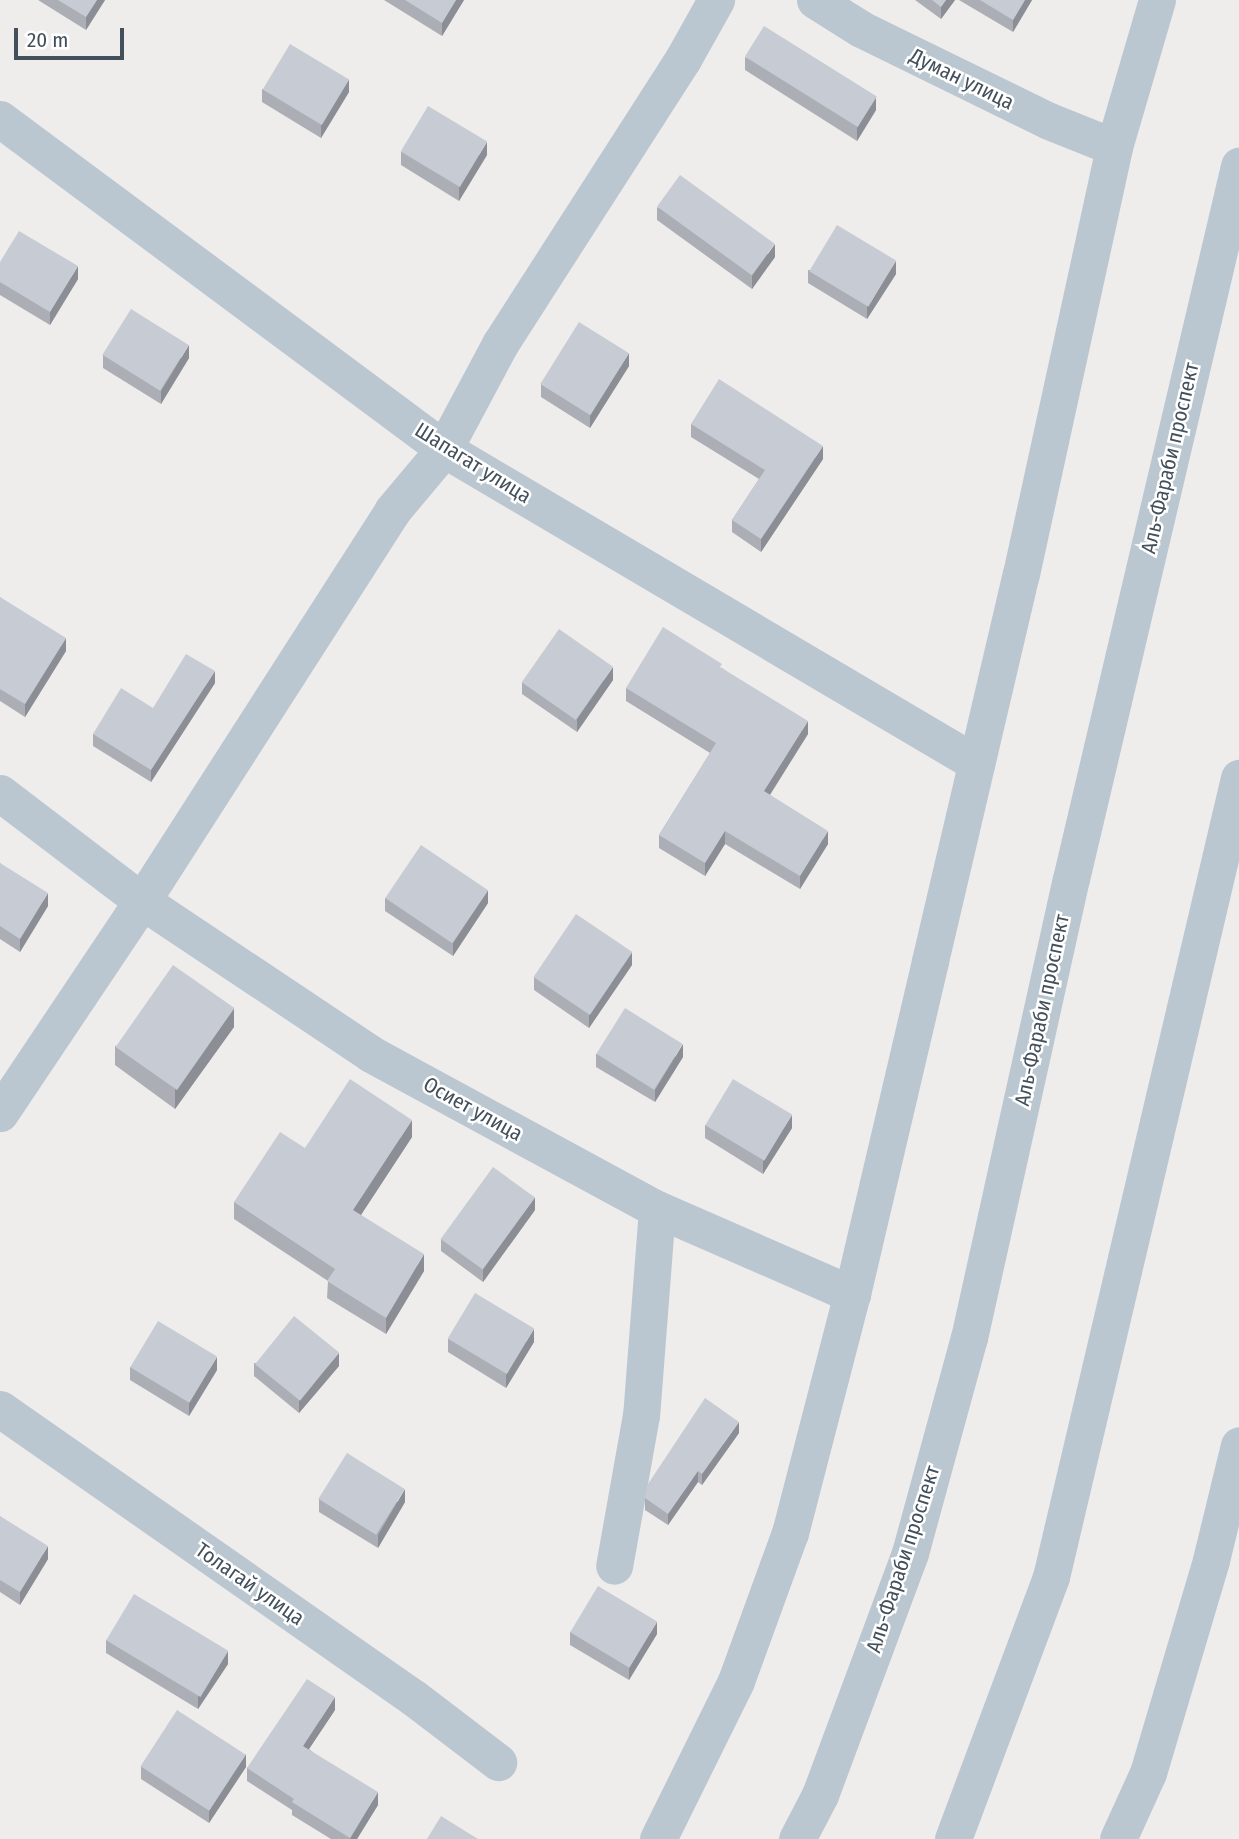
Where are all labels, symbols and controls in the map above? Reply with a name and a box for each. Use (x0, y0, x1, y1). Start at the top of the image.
scale bar (18, 14, 128, 58)
text: 20 m (27, 27, 68, 53)
street label: Думан улица (906, 43, 1018, 115)
street label: Аль-Фараби проспект (1136, 360, 1204, 556)
street label: Шапагат улица (410, 417, 536, 509)
street label: Аль-Фараби проспект (1009, 912, 1075, 1108)
street label: Осиет улица (419, 1071, 527, 1147)
street label: Аль-Фараби проспект (861, 1462, 945, 1656)
street label: Толагай улица (191, 1537, 309, 1631)

